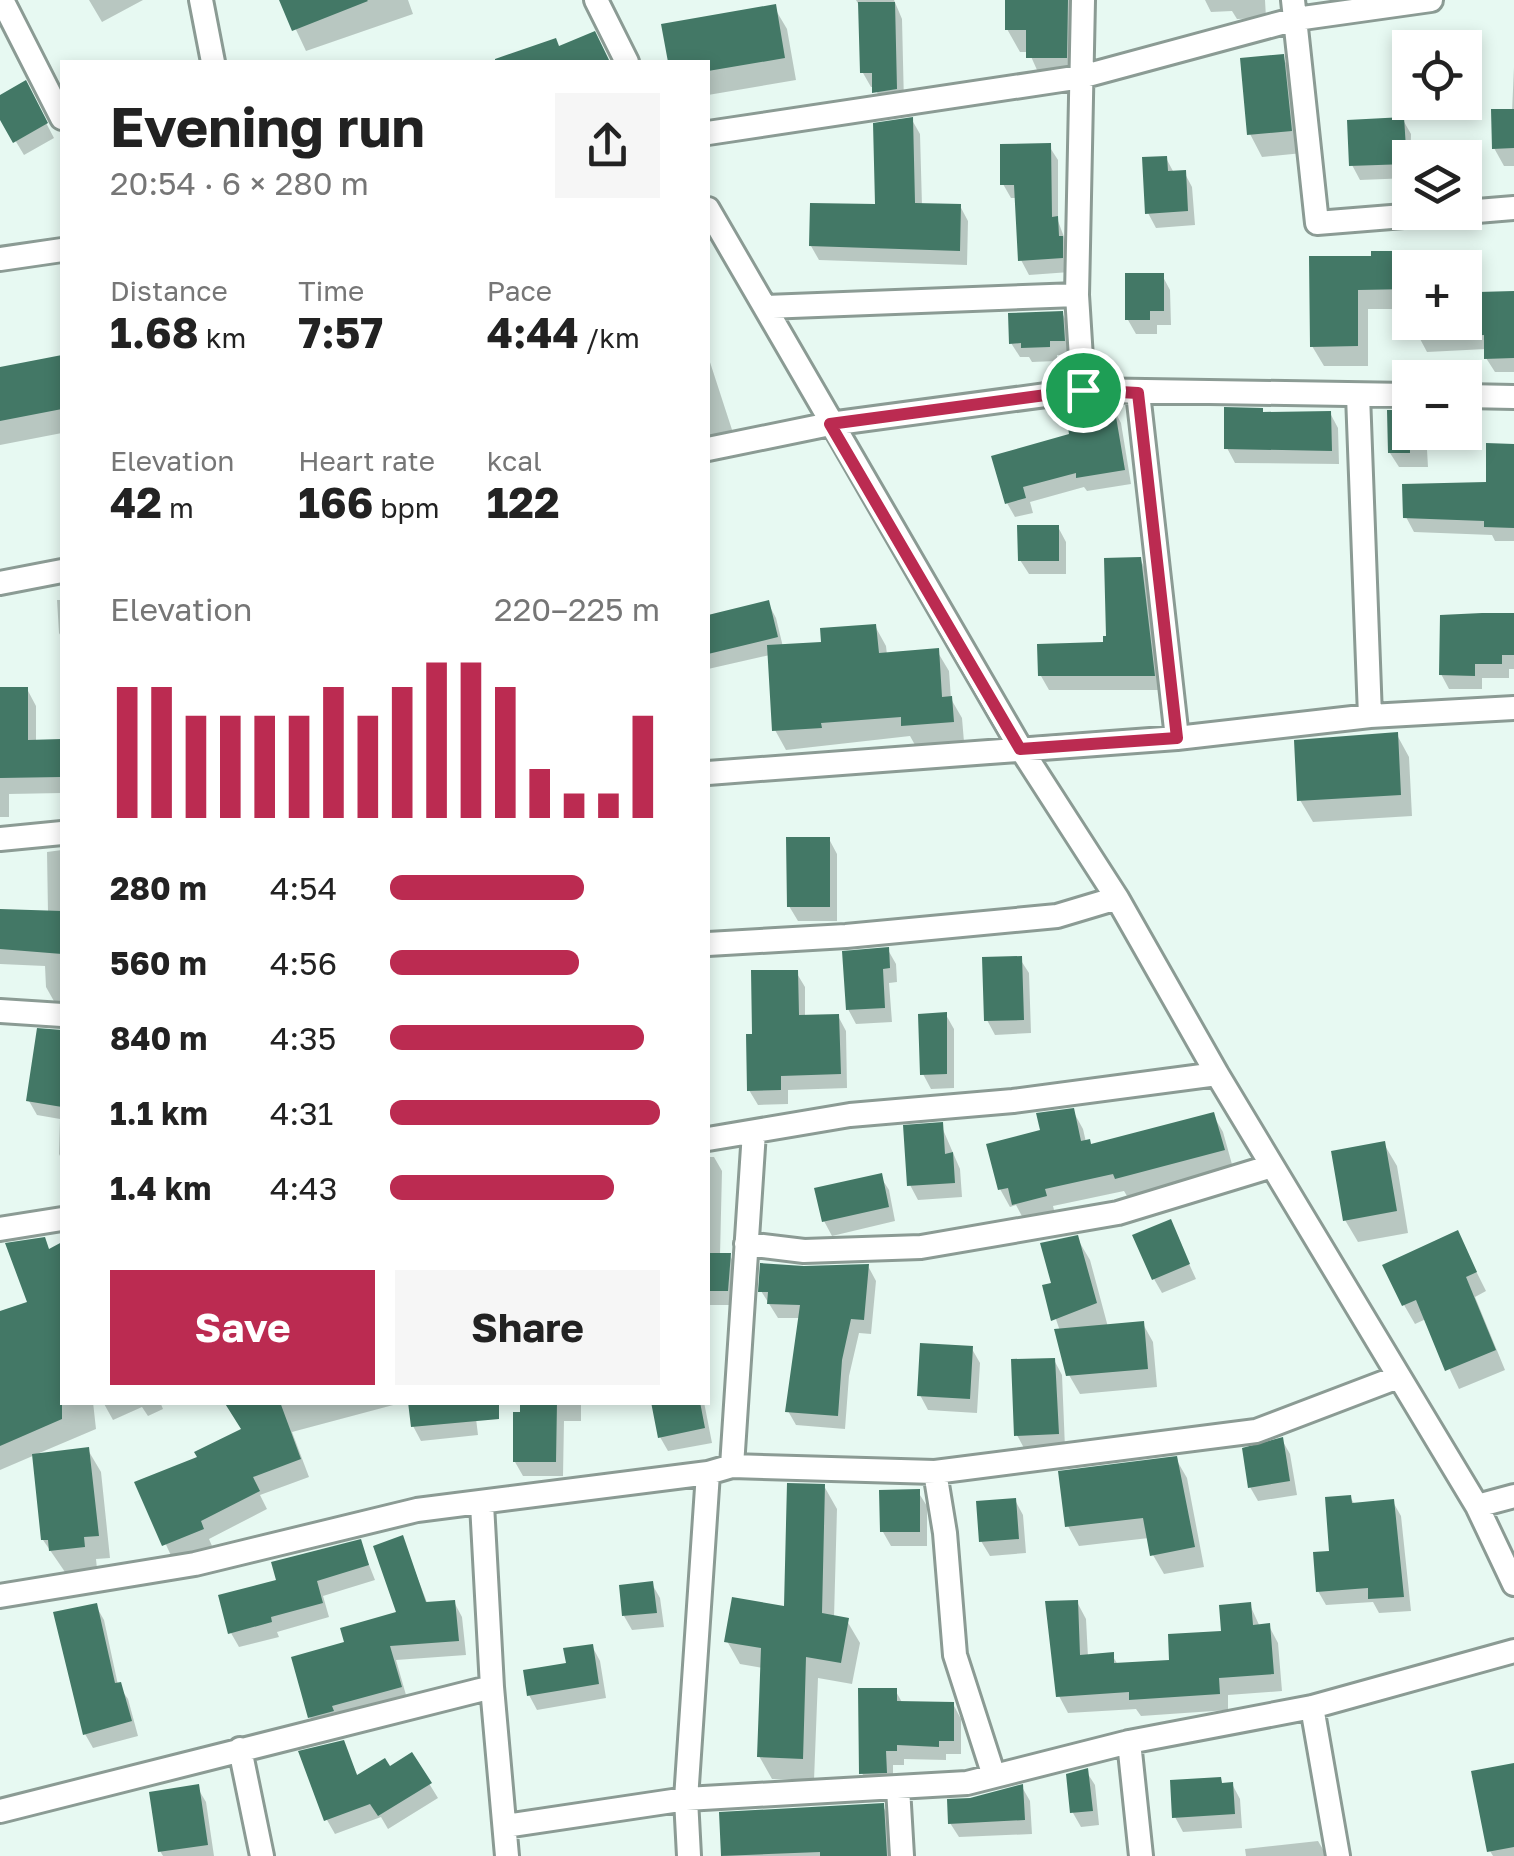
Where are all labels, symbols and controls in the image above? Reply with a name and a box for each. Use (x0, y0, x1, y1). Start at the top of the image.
map controls (1392, 30, 1482, 450)
button: locate (1392, 30, 1482, 120)
text: Evening run (110, 93, 425, 159)
button: share (555, 93, 660, 198)
button: layers (1392, 140, 1482, 230)
text: 20:54 · 6 × 280 m (110, 164, 369, 202)
button: + (1392, 250, 1482, 340)
text: Distance (110, 274, 228, 307)
text: Time (298, 274, 364, 307)
text: Pace (487, 274, 552, 307)
text: 1.68 (110, 307, 199, 357)
text: 7:57 (298, 307, 383, 357)
text: 4:44 (487, 307, 579, 357)
text: km (199, 321, 246, 354)
text: /km (579, 321, 640, 354)
pin (1041, 348, 1126, 433)
button: − (1392, 360, 1482, 450)
icon: arrive (1056, 363, 1111, 418)
text: Elevation (110, 444, 235, 477)
text: Heart rate (298, 444, 435, 477)
text: kcal (487, 444, 542, 477)
text: 42 (110, 477, 162, 527)
text: 166 (298, 477, 373, 527)
text: 122 (487, 477, 560, 527)
text: m (162, 491, 194, 524)
text: bpm (373, 491, 440, 524)
text: Elevation (110, 590, 252, 628)
text: 220–225 m (494, 590, 660, 628)
text: 280 m (110, 869, 207, 907)
text: 4:54 (270, 869, 337, 907)
text: 560 m (110, 944, 207, 982)
text: 4:56 (270, 944, 337, 982)
text: 840 m (110, 1019, 207, 1057)
text: 4:35 (270, 1019, 336, 1057)
text: 1.1 km (110, 1094, 208, 1132)
text: 4:31 (270, 1094, 333, 1132)
text: 1.4 km (110, 1169, 211, 1207)
text: 4:43 (270, 1169, 337, 1207)
button: Save (110, 1270, 375, 1385)
button: Share (395, 1270, 660, 1385)

